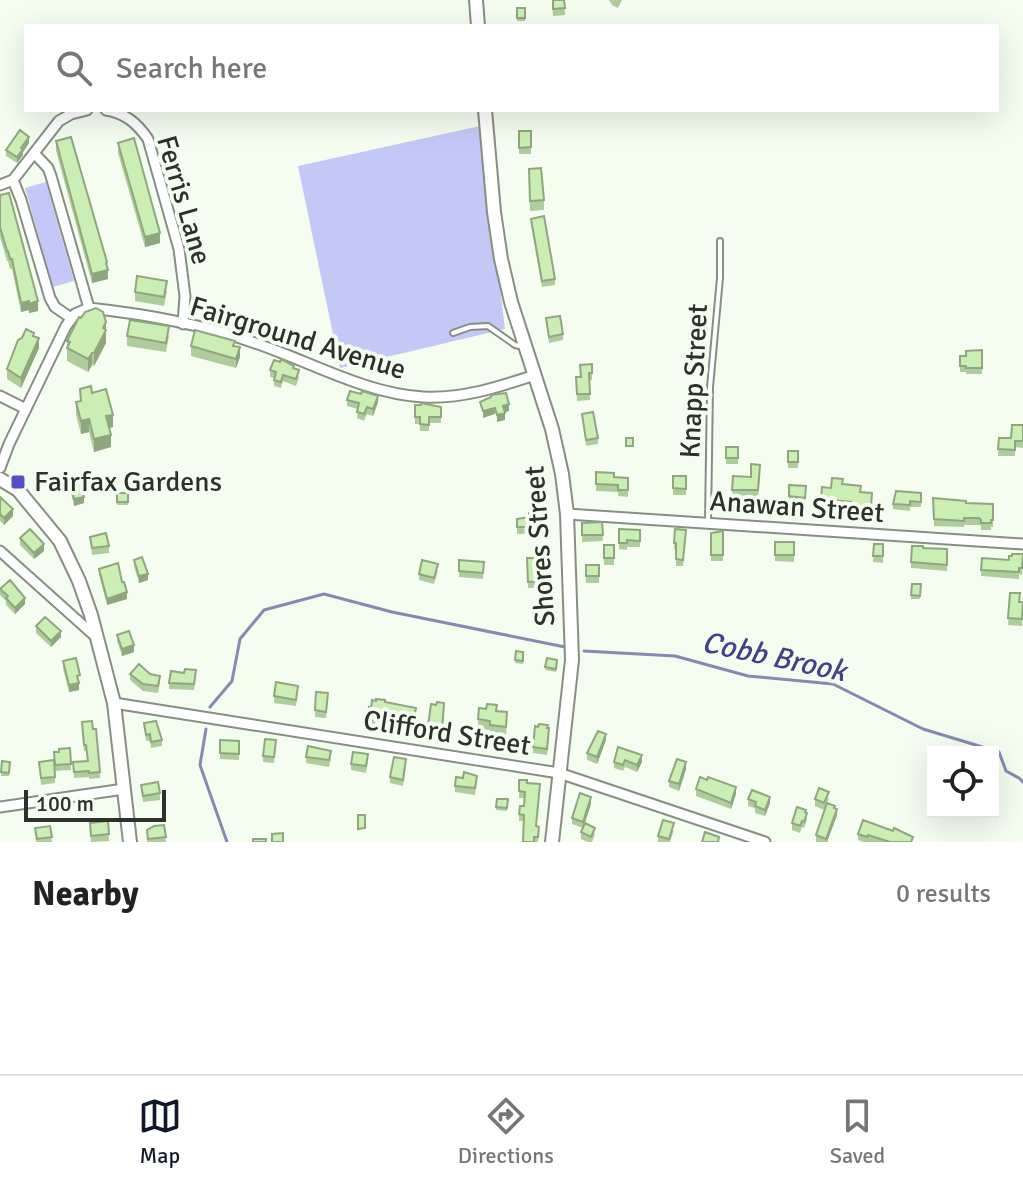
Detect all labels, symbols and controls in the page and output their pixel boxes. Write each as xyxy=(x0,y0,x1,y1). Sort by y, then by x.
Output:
search box xyxy=(24,24,999,112)
icon: search xyxy=(52,46,96,90)
text: Search here xyxy=(116,50,267,87)
street label: Ferris Lane xyxy=(149,132,219,268)
street label: Fairground Avenue xyxy=(186,289,410,387)
street label: Knapp Street xyxy=(673,303,715,459)
place label: Fairfax Gardens xyxy=(34,465,222,499)
street label: Shores Street xyxy=(517,465,563,627)
marker: Fairfax Gardens xyxy=(9,473,27,491)
street label: Anawan Street xyxy=(709,484,886,530)
water label: Cobb Brook xyxy=(699,624,852,691)
street label: Clifford Street xyxy=(361,703,533,763)
map controls xyxy=(927,746,999,818)
button: locate xyxy=(927,746,999,818)
scale bar xyxy=(24,786,166,822)
text: 100 m xyxy=(36,790,94,817)
text: Nearby xyxy=(32,873,139,915)
text: 0 results xyxy=(896,878,991,910)
tab: Map xyxy=(138,1094,182,1169)
tab: Directions xyxy=(458,1094,554,1169)
tab: Saved xyxy=(830,1094,885,1169)

